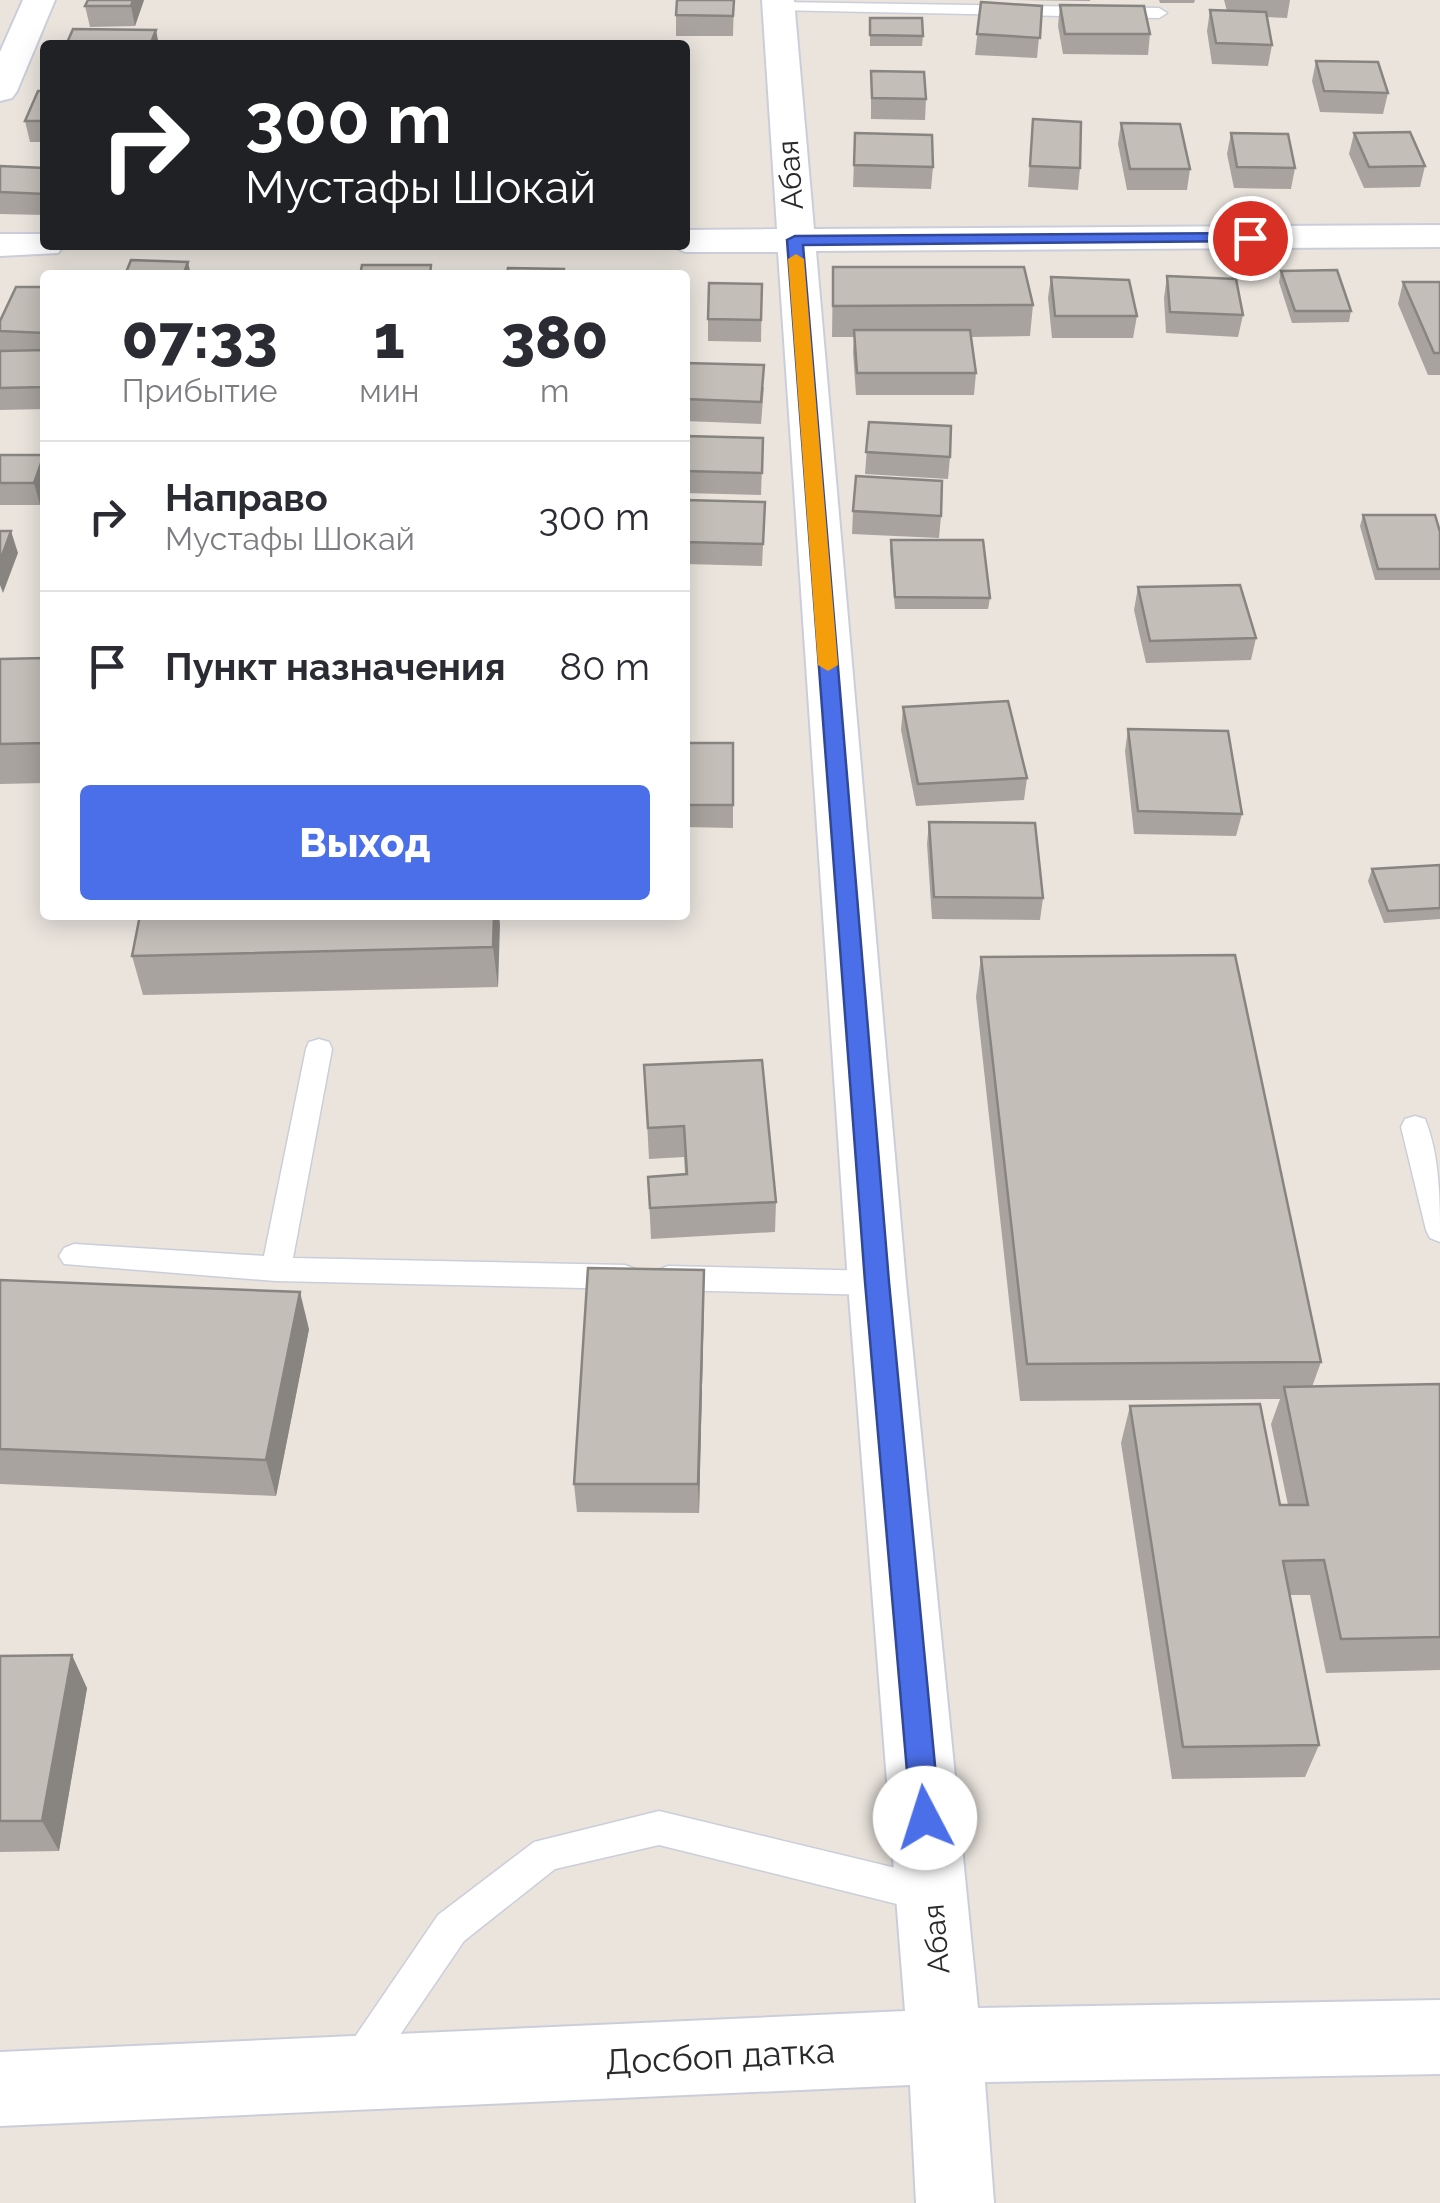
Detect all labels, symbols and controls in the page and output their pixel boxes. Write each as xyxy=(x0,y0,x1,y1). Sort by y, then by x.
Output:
text: 300 m xyxy=(245,77,452,159)
icon: right xyxy=(80,80,210,210)
street label: Абая xyxy=(770,139,810,211)
text: Мустафы Шокай xyxy=(245,161,596,214)
pin xyxy=(1208,196,1293,281)
icon: arrive xyxy=(1223,211,1278,266)
text: 07:33 xyxy=(122,302,278,372)
text: 1 xyxy=(374,302,405,372)
text: 380 xyxy=(501,302,608,372)
text: Прибытие xyxy=(122,372,278,409)
text: мин xyxy=(359,372,419,409)
text: m xyxy=(540,372,569,409)
text: Направо xyxy=(165,475,328,520)
icon: right xyxy=(80,489,135,544)
text: 300 m xyxy=(539,494,650,539)
text: Мустафы Шокай xyxy=(165,520,415,557)
icon: arrive xyxy=(80,639,135,694)
text: Пункт назначения xyxy=(165,644,506,689)
text: 80 m xyxy=(560,644,650,689)
button: Выход xyxy=(80,785,650,900)
position arrow xyxy=(873,1766,977,1870)
street label: Абая xyxy=(916,1903,956,1975)
street label: Досбоп датка xyxy=(604,2030,836,2082)

